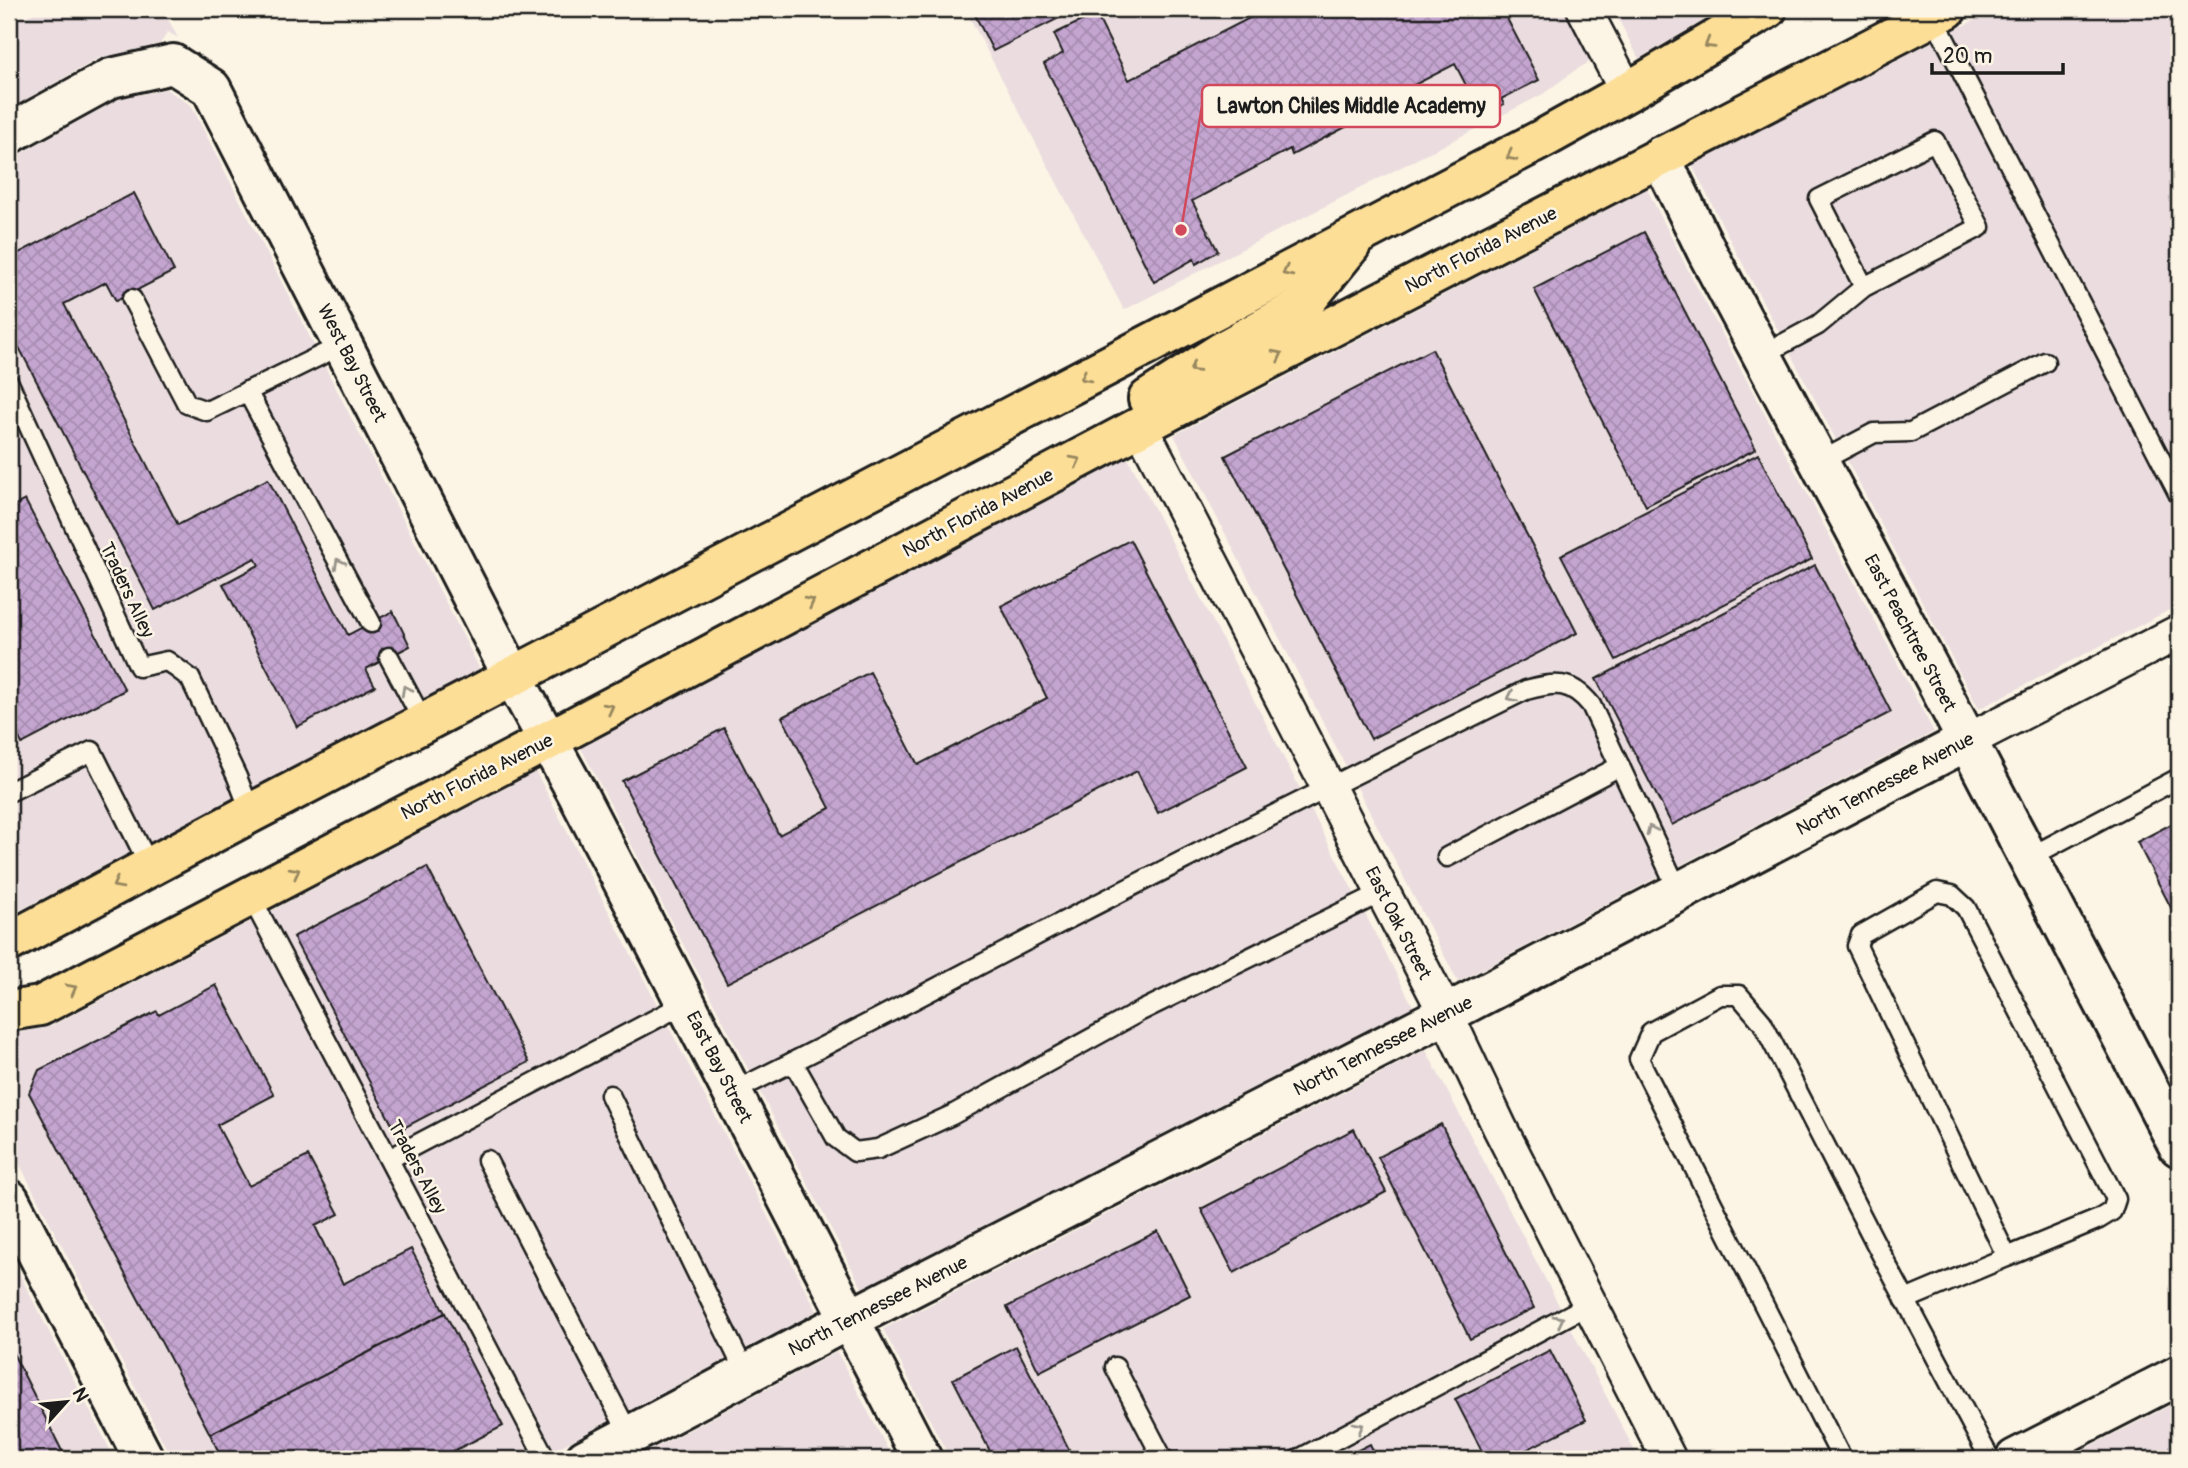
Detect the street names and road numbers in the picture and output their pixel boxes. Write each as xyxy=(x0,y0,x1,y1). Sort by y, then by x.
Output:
street label: North Florida Avenue xyxy=(1401,201,1562,299)
street label: West Bay Street xyxy=(312,300,392,426)
street label: North Florida Avenue xyxy=(898,463,1058,563)
street label: Traders Alley xyxy=(94,538,160,642)
street label: East Peachtree Street xyxy=(1858,550,1962,716)
street label: North Tennessee Avenue xyxy=(1792,727,1979,841)
street label: North Florida Avenue xyxy=(397,728,558,826)
street label: East Oak Street xyxy=(1359,863,1437,984)
street label: North Tennessee Avenue xyxy=(1289,990,1477,1102)
street label: East Bay Street xyxy=(681,1007,758,1127)
street label: Traders Alley xyxy=(382,1116,452,1218)
street label: North Tennessee Avenue xyxy=(784,1250,972,1362)

